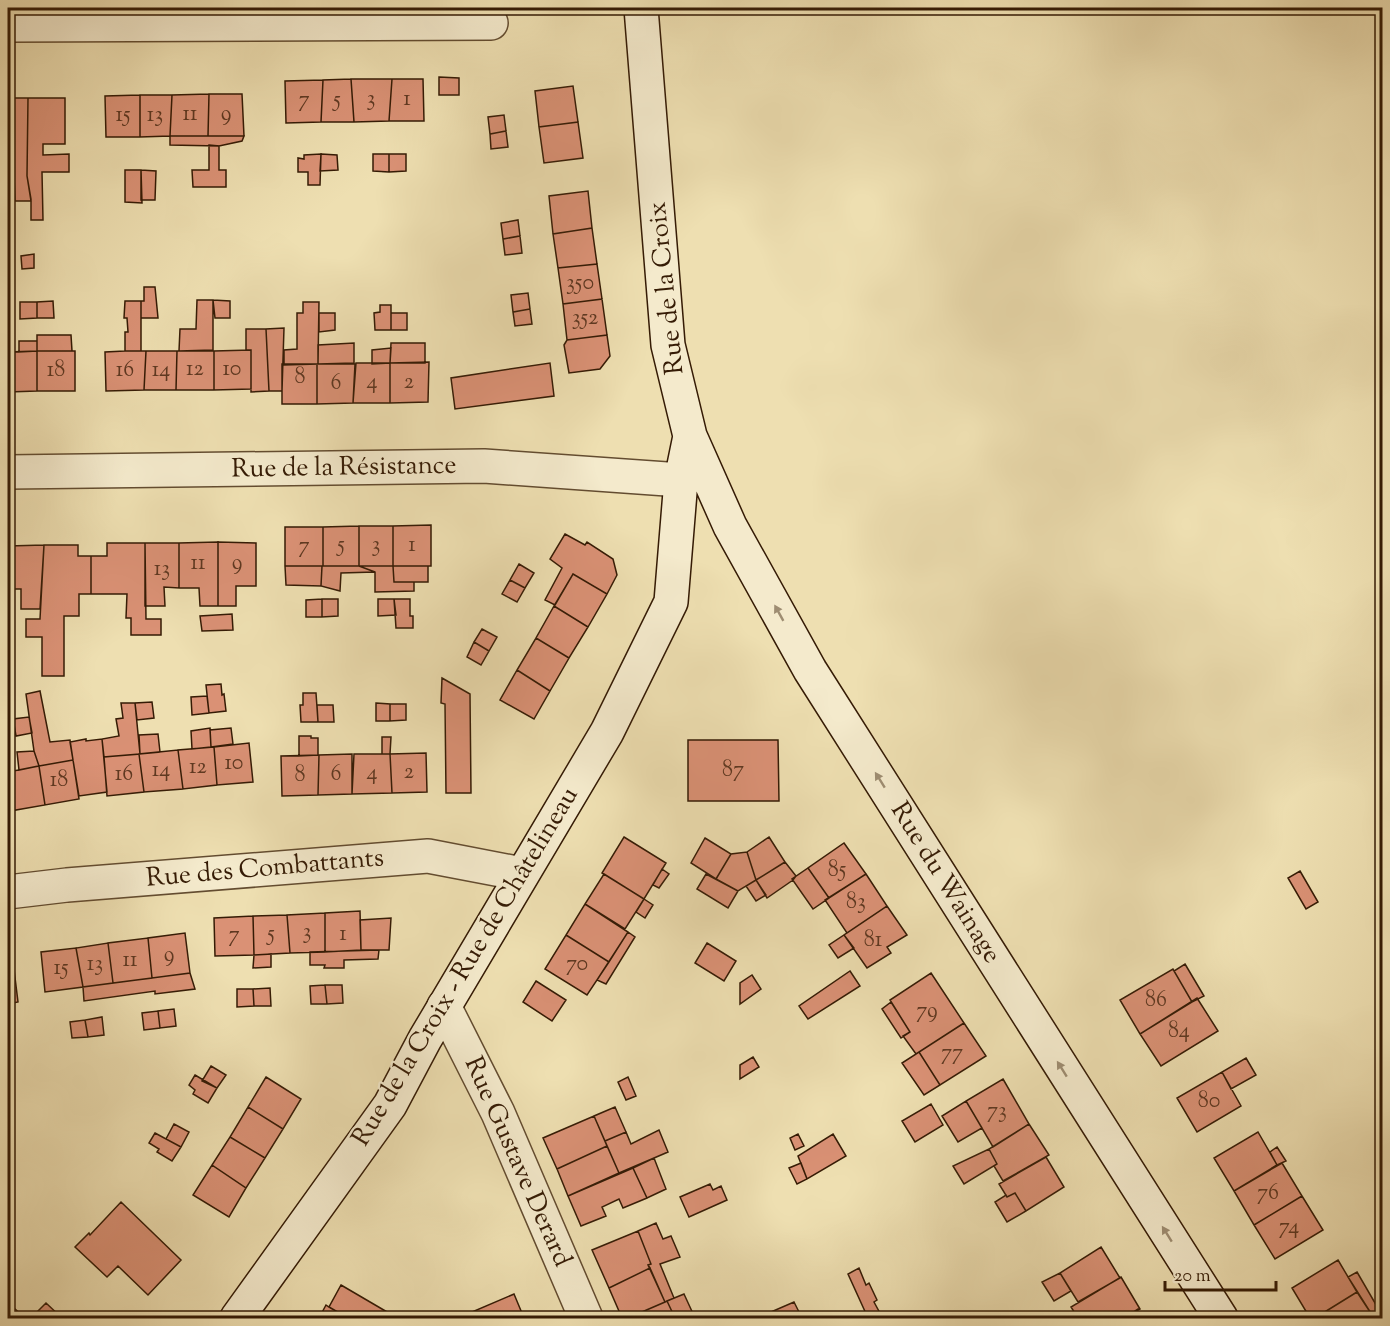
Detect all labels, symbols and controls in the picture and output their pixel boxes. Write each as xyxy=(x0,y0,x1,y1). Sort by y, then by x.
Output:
house number: 3 xyxy=(367,84,375,116)
house number: 1 xyxy=(403,84,411,116)
house number: 7 xyxy=(298,85,310,117)
house number: 5 xyxy=(331,85,341,117)
house number: 11 xyxy=(183,99,198,131)
house number: 9 xyxy=(221,99,231,131)
house number: 15 xyxy=(115,100,131,132)
house number: 13 xyxy=(147,100,163,132)
street label: Rue de la Croix xyxy=(640,200,694,376)
house number: 350 xyxy=(566,268,594,300)
house number: 352 xyxy=(572,303,598,335)
house number: 12 xyxy=(186,354,204,386)
house number: 10 xyxy=(223,354,241,386)
house number: 18 xyxy=(47,355,65,387)
house number: 16 xyxy=(116,355,134,387)
house number: 14 xyxy=(152,355,170,387)
house number: 8 xyxy=(294,362,306,394)
house number: 4 xyxy=(366,367,378,399)
house number: 2 xyxy=(404,367,414,399)
house number: 6 xyxy=(331,368,341,400)
street label: Rue de la Résistance xyxy=(231,448,457,488)
house number: 5 xyxy=(335,530,345,562)
house number: 3 xyxy=(372,530,380,562)
house number: 1 xyxy=(408,530,416,562)
house number: 7 xyxy=(298,531,310,563)
house number: 11 xyxy=(191,548,206,580)
house number: 9 xyxy=(232,548,242,580)
house number: 13 xyxy=(154,554,170,586)
one-way arrow xyxy=(773,605,784,621)
house number: 10 xyxy=(225,748,243,780)
house number: 12 xyxy=(189,752,207,784)
house number: 14 xyxy=(152,755,170,787)
house number: 87 xyxy=(722,755,744,787)
house number: 2 xyxy=(404,757,414,789)
house number: 4 xyxy=(366,758,378,790)
house number: 16 xyxy=(115,759,133,791)
house number: 6 xyxy=(331,759,341,791)
house number: 8 xyxy=(294,760,306,792)
house number: 18 xyxy=(50,765,68,797)
one-way arrow xyxy=(874,772,885,788)
street label: Rue de la Croix - Rue de Châtelineau xyxy=(344,780,588,1154)
street label: Rue du Wainage xyxy=(881,795,1009,971)
street label: Rue des Combattants xyxy=(145,840,385,898)
house number: 85 xyxy=(828,855,847,887)
house number: 83 xyxy=(846,887,866,919)
house number: 3 xyxy=(303,917,311,949)
house number: 5 xyxy=(265,919,275,951)
house number: 1 xyxy=(339,919,347,951)
house number: 7 xyxy=(228,920,240,952)
house number: 81 xyxy=(864,925,883,957)
house number: 9 xyxy=(164,940,174,972)
house number: 11 xyxy=(123,945,138,977)
house number: 13 xyxy=(87,949,103,981)
house number: 70 xyxy=(566,949,588,981)
house number: 15 xyxy=(53,953,69,985)
house number: 86 xyxy=(1145,985,1167,1017)
house number: 79 xyxy=(916,996,938,1028)
house number: 84 xyxy=(1168,1016,1190,1048)
house number: 77 xyxy=(941,1038,963,1070)
street label: Rue Gustave Derard xyxy=(454,1051,580,1273)
one-way arrow xyxy=(1057,1061,1068,1077)
house number: 80 xyxy=(1198,1086,1220,1118)
house number: 73 xyxy=(987,1096,1007,1128)
house number: 76 xyxy=(1257,1178,1279,1210)
house number: 74 xyxy=(1279,1212,1299,1244)
one-way arrow xyxy=(1161,1226,1172,1242)
scale bar xyxy=(1165,1254,1276,1292)
text: 20 m xyxy=(1174,1264,1211,1290)

